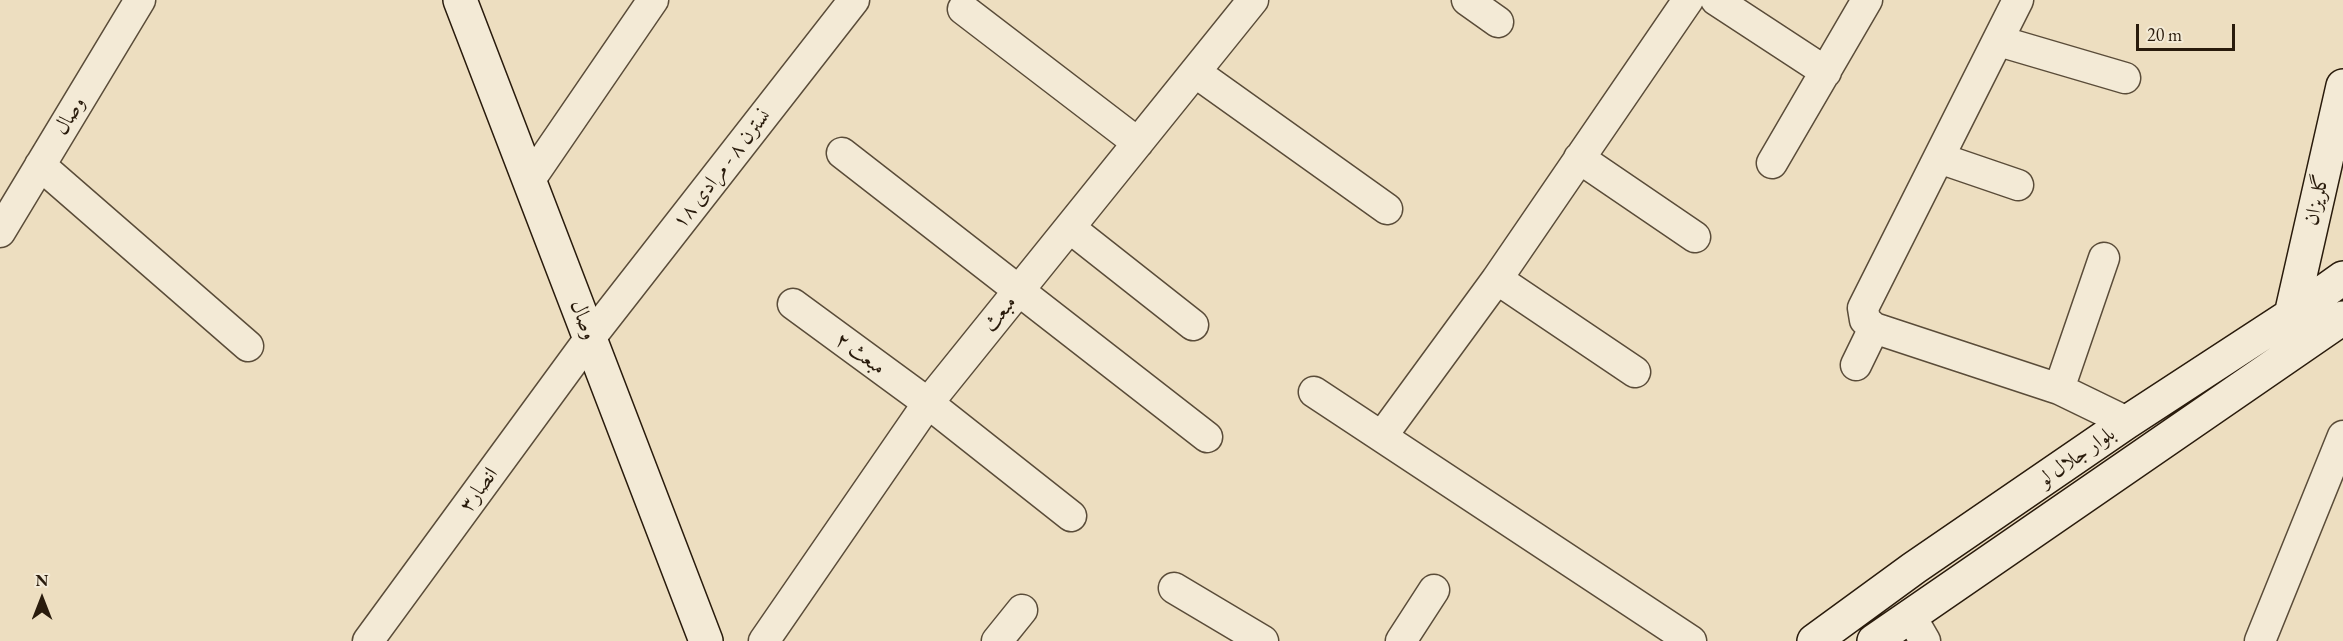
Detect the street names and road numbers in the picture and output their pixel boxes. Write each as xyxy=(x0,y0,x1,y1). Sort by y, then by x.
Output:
street label: وصال xyxy=(49,92,91,140)
street label: نسترن ۸ - مرادی ۱۸ xyxy=(667,104,777,234)
street label: گلریزان xyxy=(2299,172,2335,228)
street label: مبعث xyxy=(978,291,1022,337)
street label: وصال xyxy=(564,297,602,343)
street label: مبعث ۲ xyxy=(830,327,890,381)
street label: بلوار جلال لو xyxy=(2034,421,2120,493)
street label: انصار۳ xyxy=(454,463,504,517)

